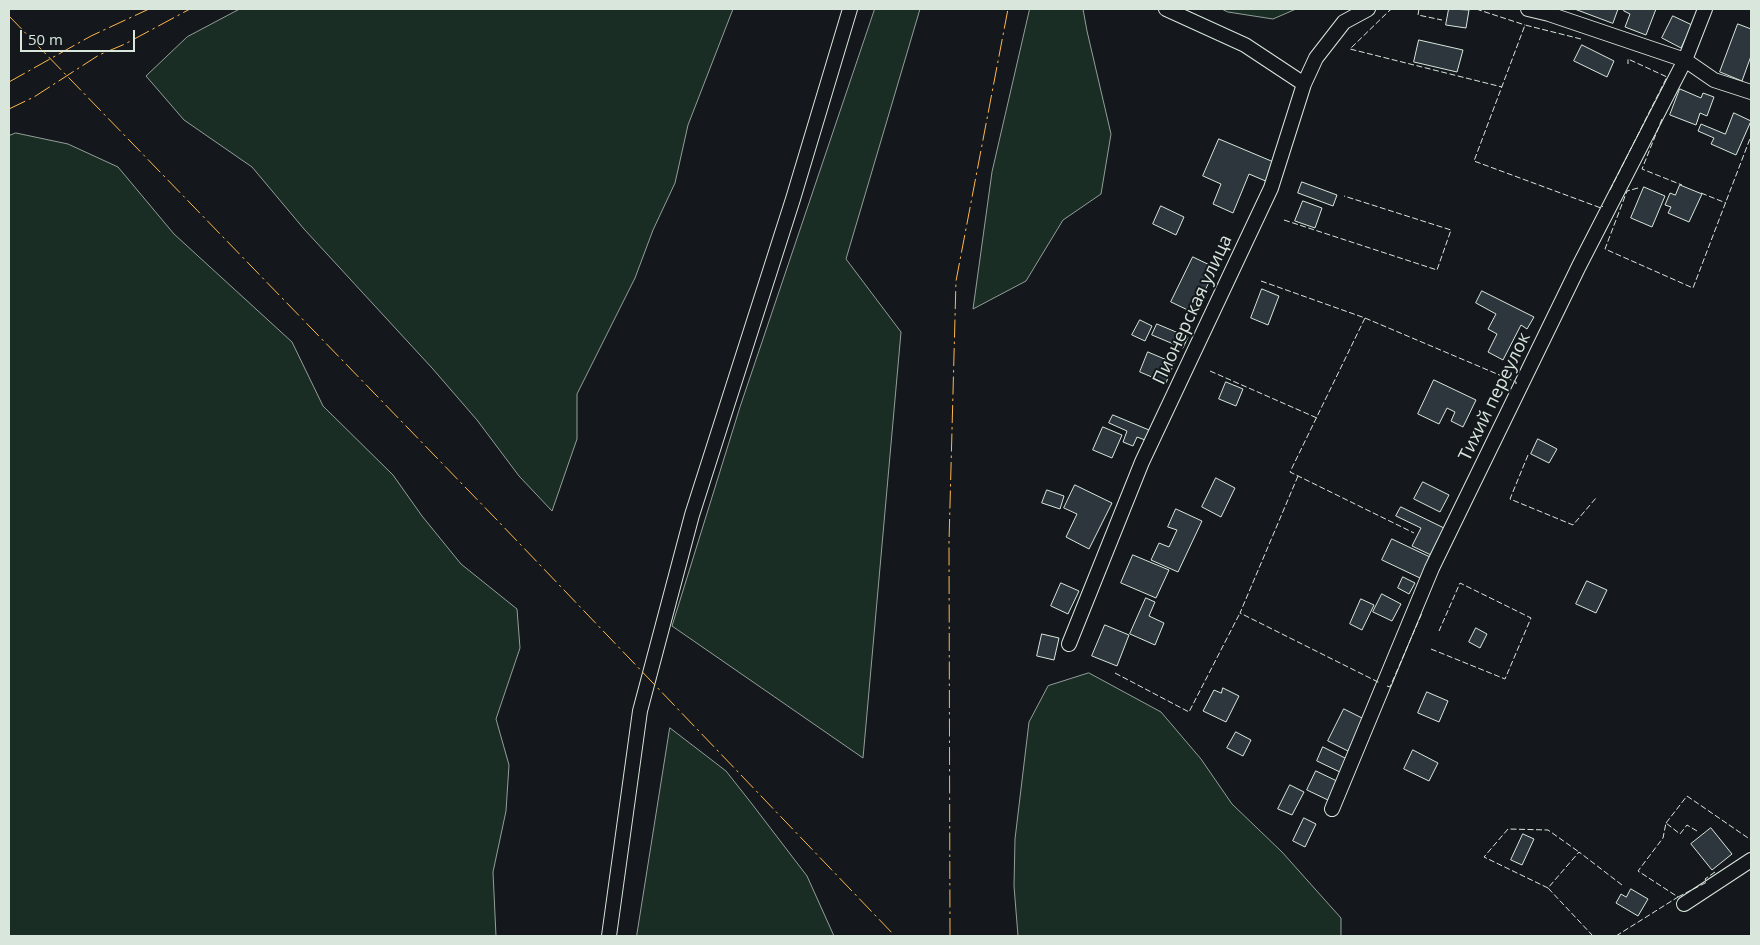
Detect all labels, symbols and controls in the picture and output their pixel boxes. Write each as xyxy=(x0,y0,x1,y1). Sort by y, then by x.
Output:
scale bar xyxy=(22,20,138,52)
text: 50 m xyxy=(28,29,63,49)
street label: Пионерская улица xyxy=(1149,232,1237,388)
street label: Тихий переулок xyxy=(1455,329,1535,465)

